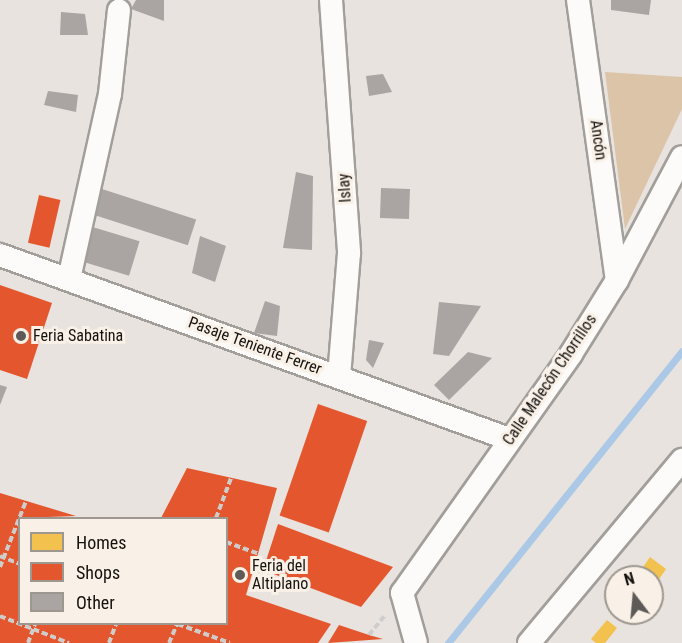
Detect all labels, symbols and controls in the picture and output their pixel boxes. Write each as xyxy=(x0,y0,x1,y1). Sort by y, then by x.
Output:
street label: Ancón xyxy=(586,119,610,161)
street label: Islay xyxy=(334,173,356,203)
street label: Calle Malecón Chorrillos xyxy=(499,311,601,449)
street label: Pasaje Teniente Ferrer xyxy=(186,313,324,379)
place label: Feria Sabatina xyxy=(33,326,123,346)
marker: Feria Sabatina xyxy=(14,329,28,343)
legend xyxy=(18,517,228,625)
text: Homes xyxy=(76,532,126,553)
place label: Feria del Altiplano xyxy=(252,556,308,594)
text: Shops xyxy=(76,562,120,583)
north arrow xyxy=(604,565,664,625)
marker: Feria del Altiplano xyxy=(233,568,247,582)
text: N xyxy=(622,569,637,590)
text: Other xyxy=(76,592,115,613)

